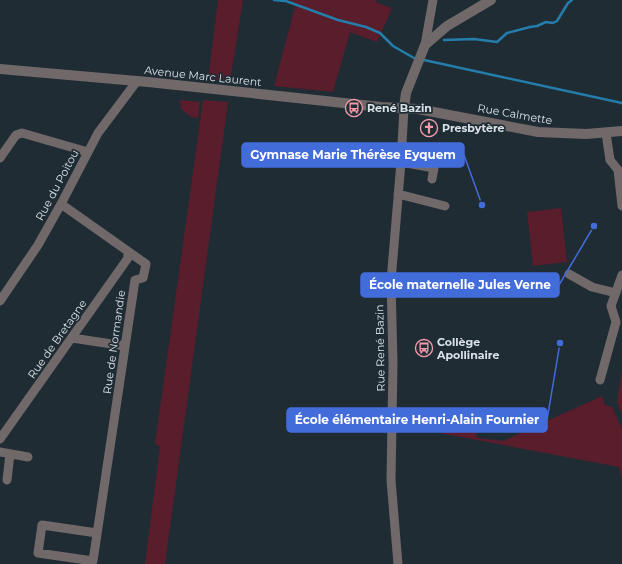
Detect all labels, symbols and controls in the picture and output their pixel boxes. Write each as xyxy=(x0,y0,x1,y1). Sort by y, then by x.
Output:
street label: Avenue Marc Laurent xyxy=(144,63,263,89)
bus stop icon: René Bazin xyxy=(344,98,364,118)
place label: René Bazin xyxy=(367,101,432,115)
street label: Rue Calmette xyxy=(477,101,554,128)
church icon: Presbytère xyxy=(419,118,439,138)
place label: Presbytère xyxy=(442,121,505,135)
callout: Gymnase Marie Thérèse Eyquem xyxy=(242,143,464,167)
street label: Rue du Poitou xyxy=(32,147,82,223)
text: Gymnase Marie Thérèse Eyquem xyxy=(250,147,456,162)
callout: École maternelle Jules Verne xyxy=(361,273,559,297)
text: École maternelle Jules Verne xyxy=(369,277,551,292)
street label: Rue de Normandie xyxy=(100,289,128,395)
street label: Rue de Bretagne xyxy=(24,296,90,381)
street label: Rue René Bazin xyxy=(372,304,388,392)
place label: Collège Apollinaire xyxy=(436,335,499,362)
bus stop icon: Collège Apollinaire xyxy=(414,338,434,358)
callout: École élémentaire Henri-Alain Fournier xyxy=(287,408,547,432)
text: École élémentaire Henri-Alain Fournier xyxy=(295,412,539,427)

